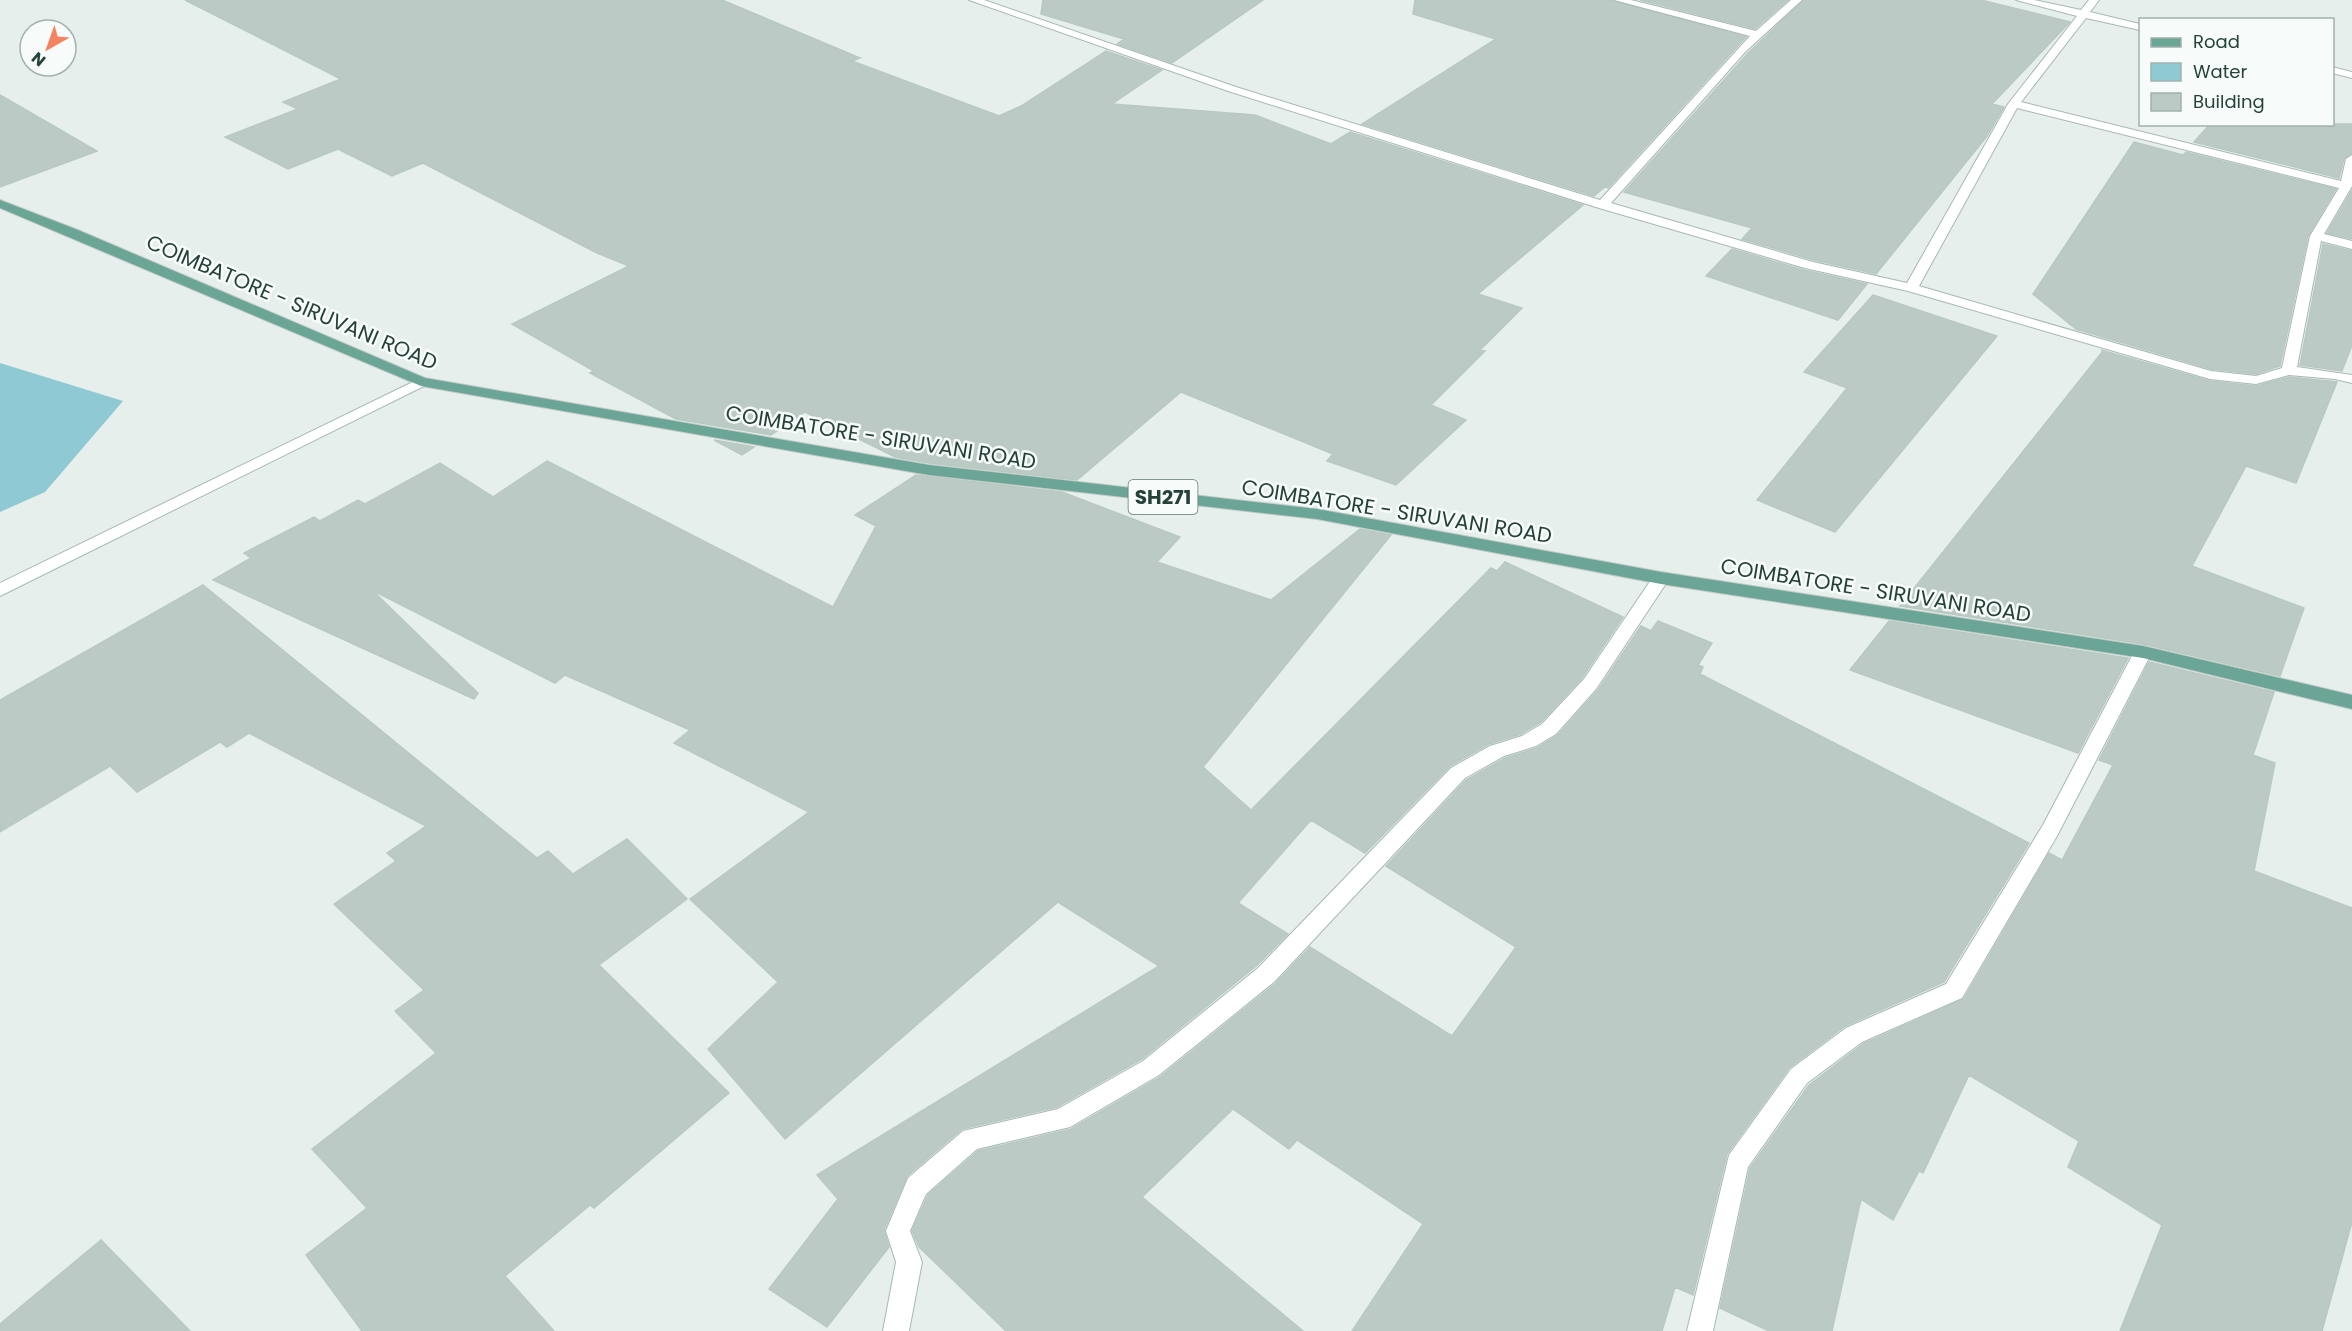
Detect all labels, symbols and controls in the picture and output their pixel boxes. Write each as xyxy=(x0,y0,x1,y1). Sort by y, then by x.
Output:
north arrow xyxy=(18,18,78,78)
legend xyxy=(2139,18,2334,126)
text: Road xyxy=(2193,29,2240,54)
text: N xyxy=(27,46,51,72)
text: Water xyxy=(2193,59,2247,84)
text: Building xyxy=(2193,89,2265,114)
street label: COIMBATORE - SIRUVANI ROAD xyxy=(142,227,442,377)
street label: COIMBATORE - SIRUVANI ROAD xyxy=(724,398,1038,476)
street label: COIMBATORE - SIRUVANI ROAD xyxy=(1240,472,1554,550)
road number: SH271 xyxy=(1128,480,1198,514)
street label: COIMBATORE - SIRUVANI ROAD xyxy=(1719,551,2033,629)

